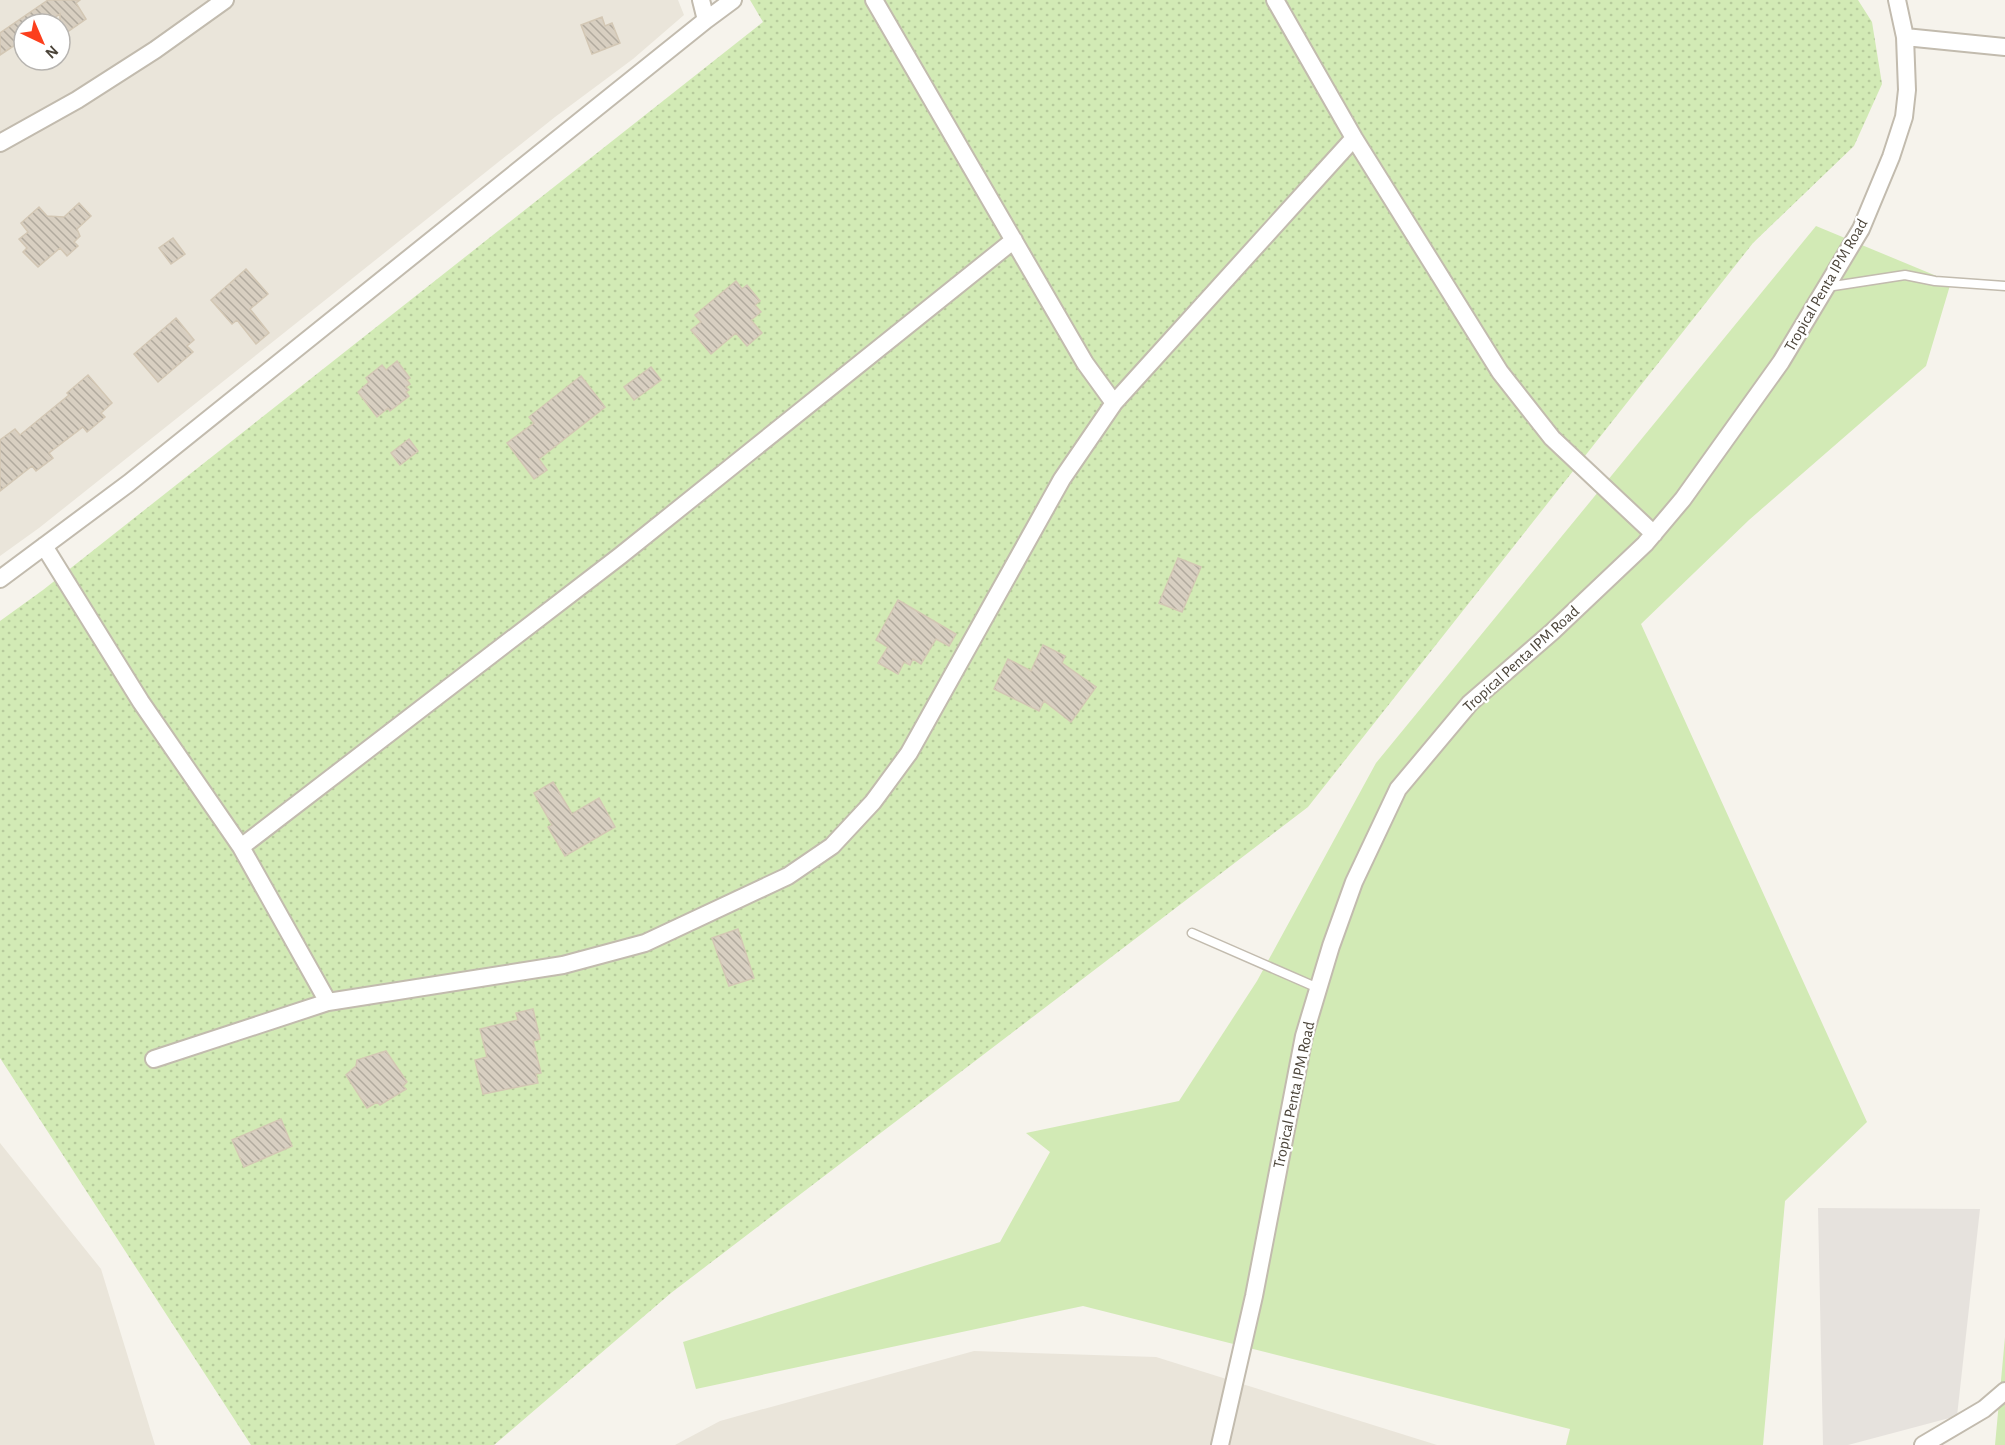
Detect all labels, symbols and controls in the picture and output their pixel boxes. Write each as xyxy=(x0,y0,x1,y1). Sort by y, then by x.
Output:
north arrow xyxy=(12,12,72,72)
text: N xyxy=(42,42,61,62)
street label: Tropical Penta IPM Road xyxy=(1782,216,1870,354)
street label: Tropical Penta IPM Road xyxy=(1460,603,1582,715)
street label: Tropical Penta IPM Road xyxy=(1271,1020,1317,1170)

